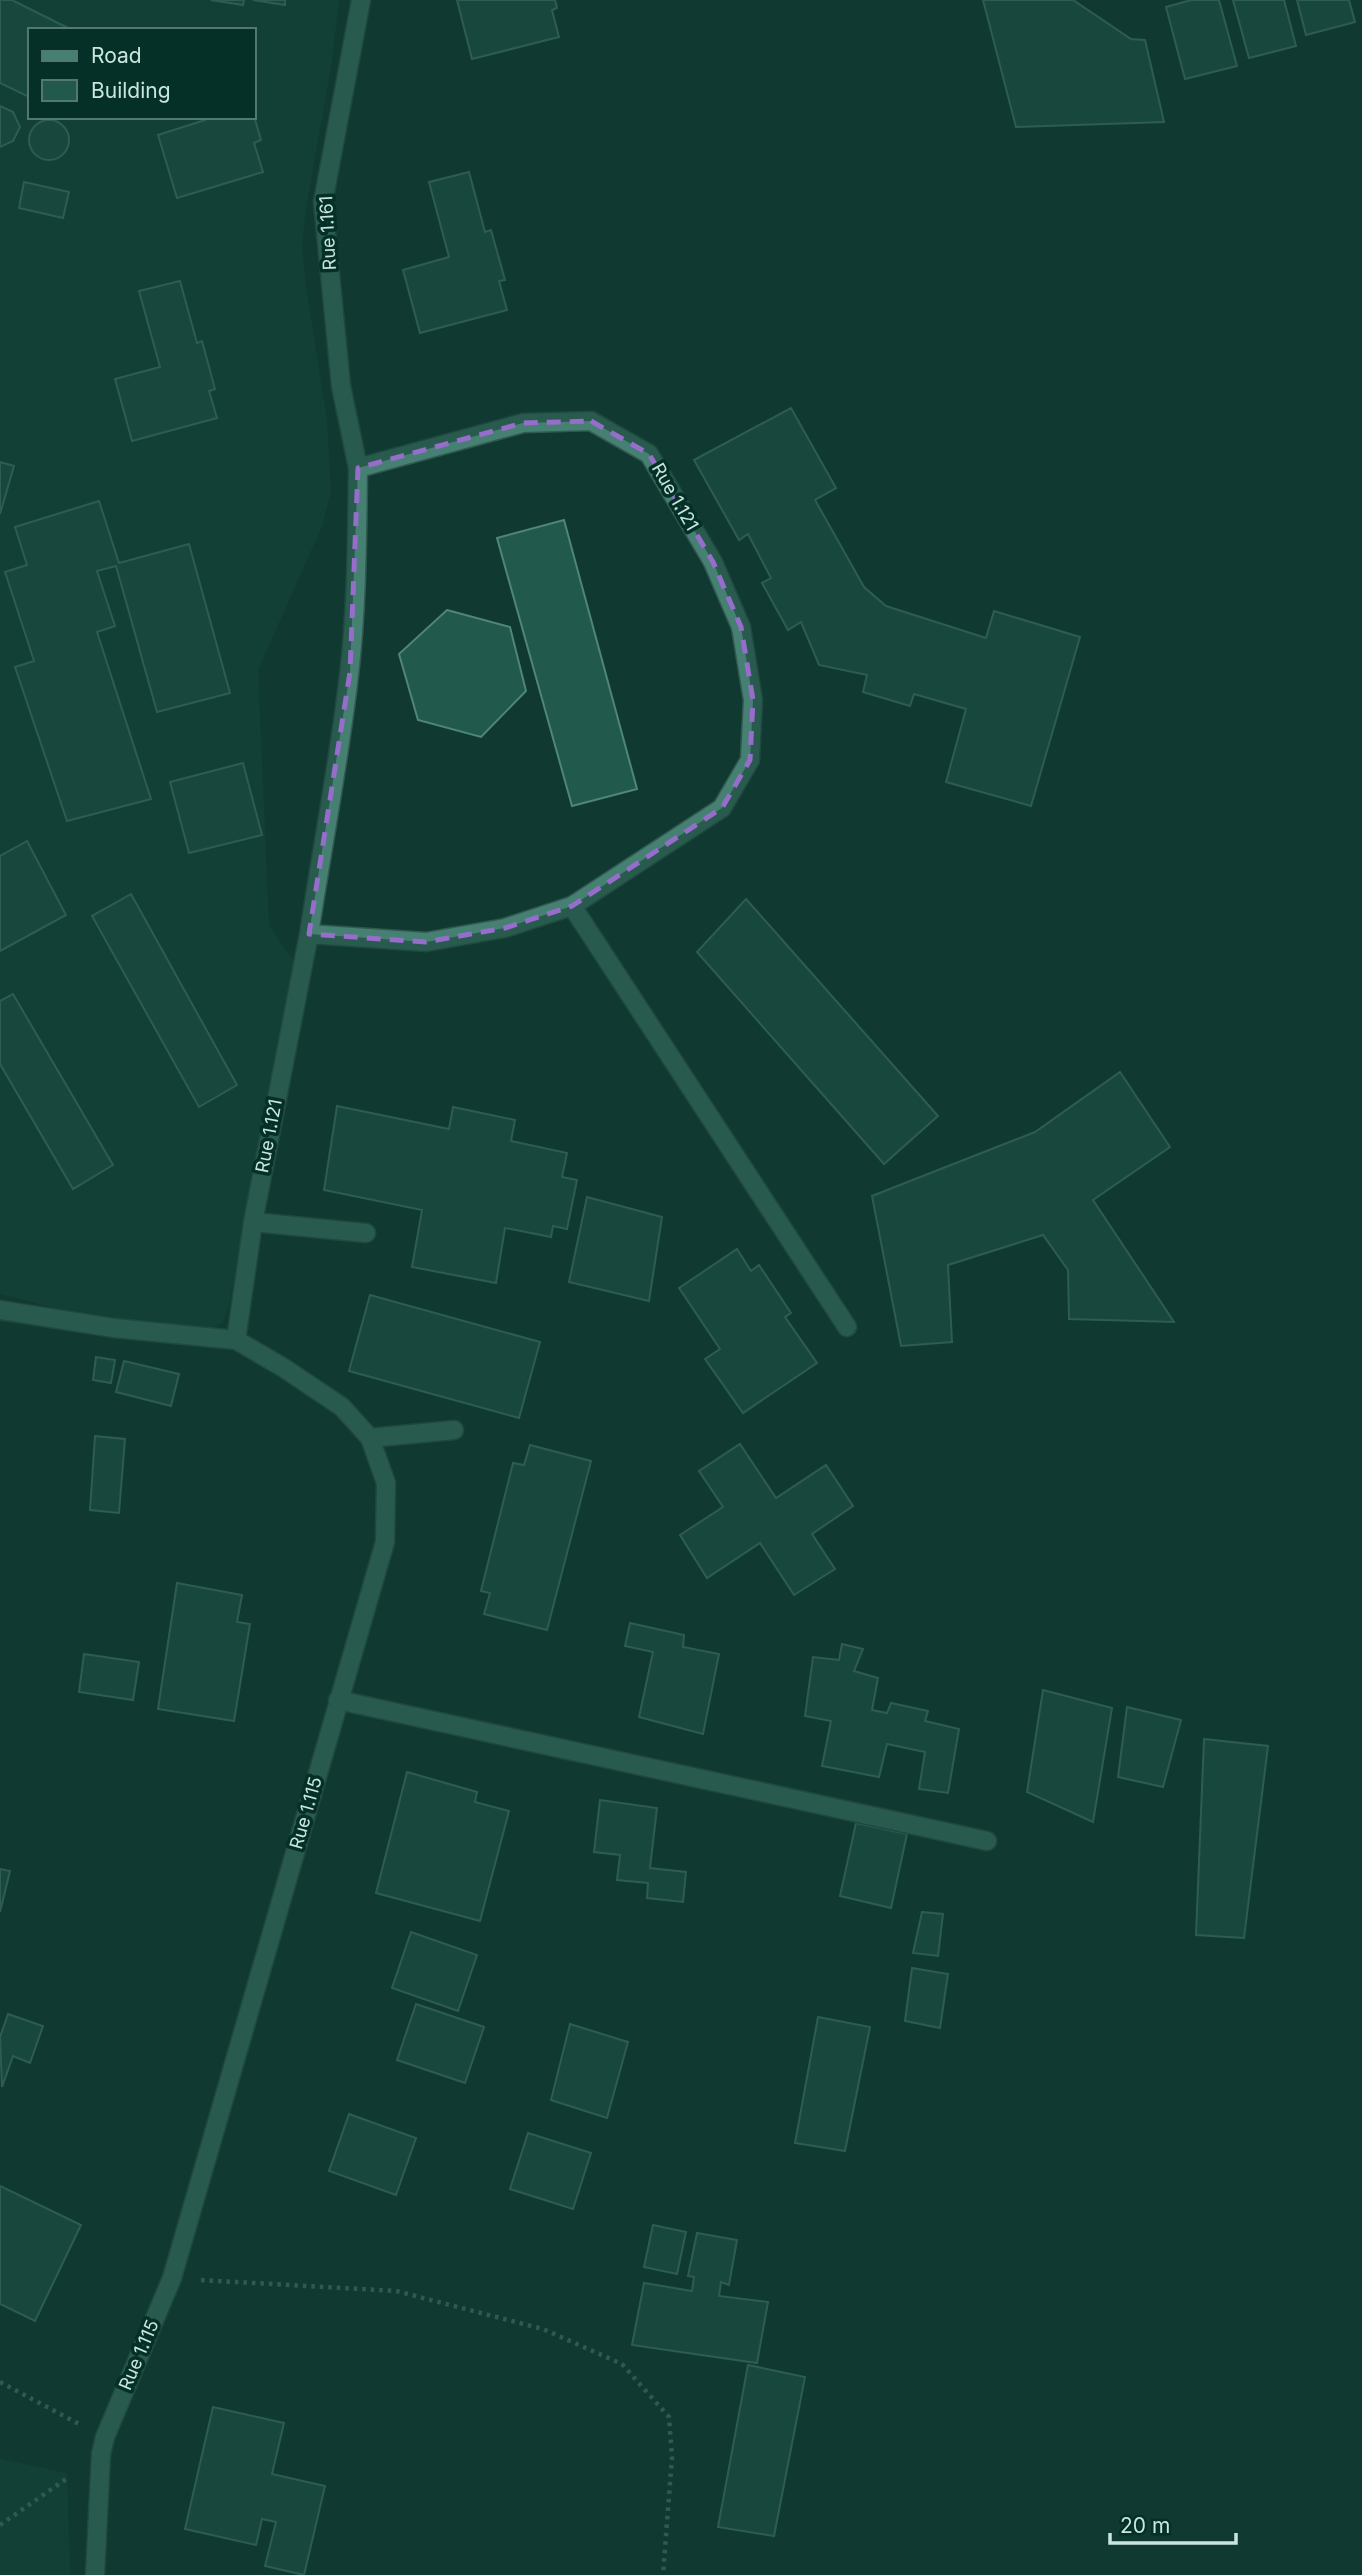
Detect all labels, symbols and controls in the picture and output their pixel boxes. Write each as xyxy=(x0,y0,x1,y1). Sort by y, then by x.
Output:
legend xyxy=(28,28,256,119)
text: Road xyxy=(91,43,142,68)
text: Building xyxy=(91,78,171,103)
street label: Rue 1.161 xyxy=(315,195,340,271)
street label: Rue 1.121 xyxy=(648,459,703,534)
street label: Rue 1.121 xyxy=(251,1097,286,1174)
street label: Rue 1.115 xyxy=(285,1774,326,1851)
street label: Rue 1.115 xyxy=(114,2316,163,2393)
scale bar xyxy=(1110,2502,1236,2546)
text: 20 m xyxy=(1120,2513,1170,2538)

